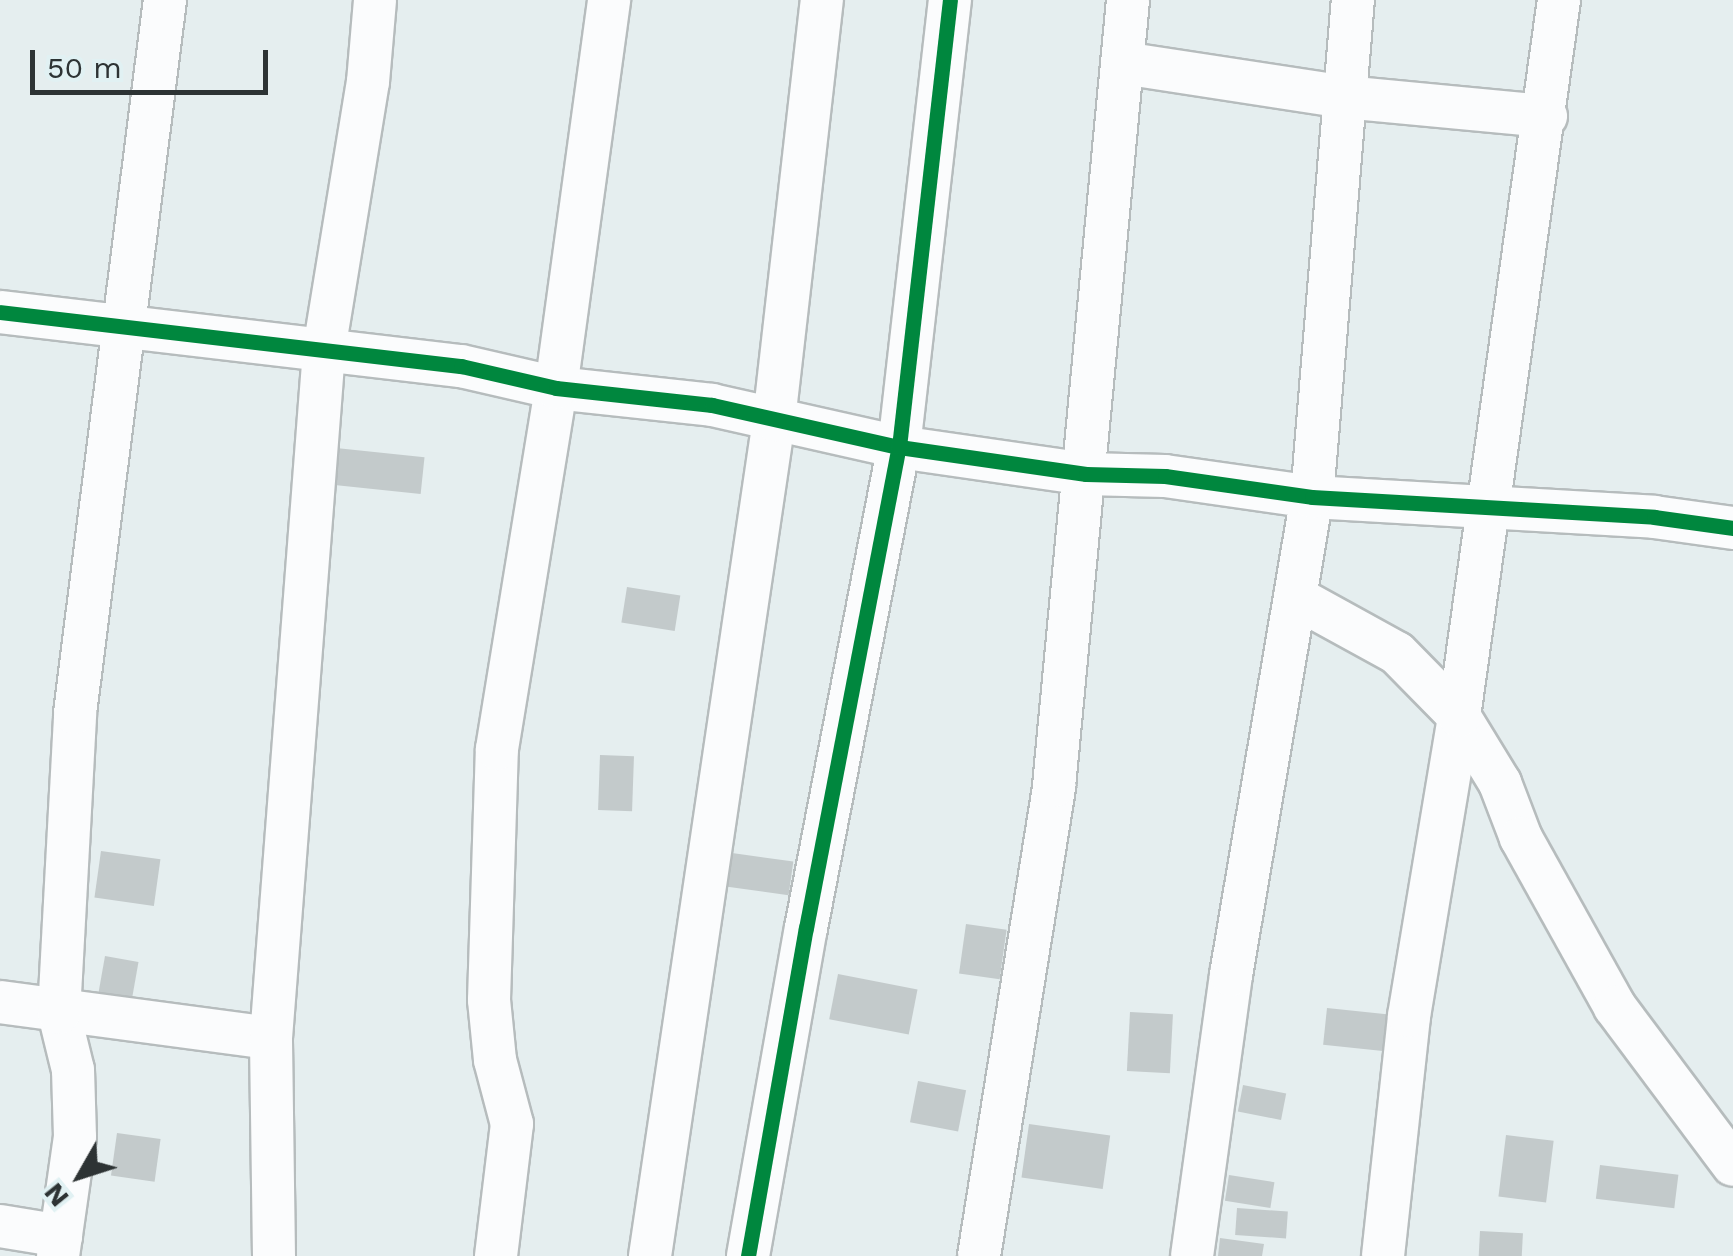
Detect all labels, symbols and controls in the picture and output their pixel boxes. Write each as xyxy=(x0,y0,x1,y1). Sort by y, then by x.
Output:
scale bar xyxy=(35,30,272,92)
text: 50 m xyxy=(47,50,122,85)
north arrow xyxy=(30,1126,130,1226)
text: N xyxy=(37,1177,76,1214)

